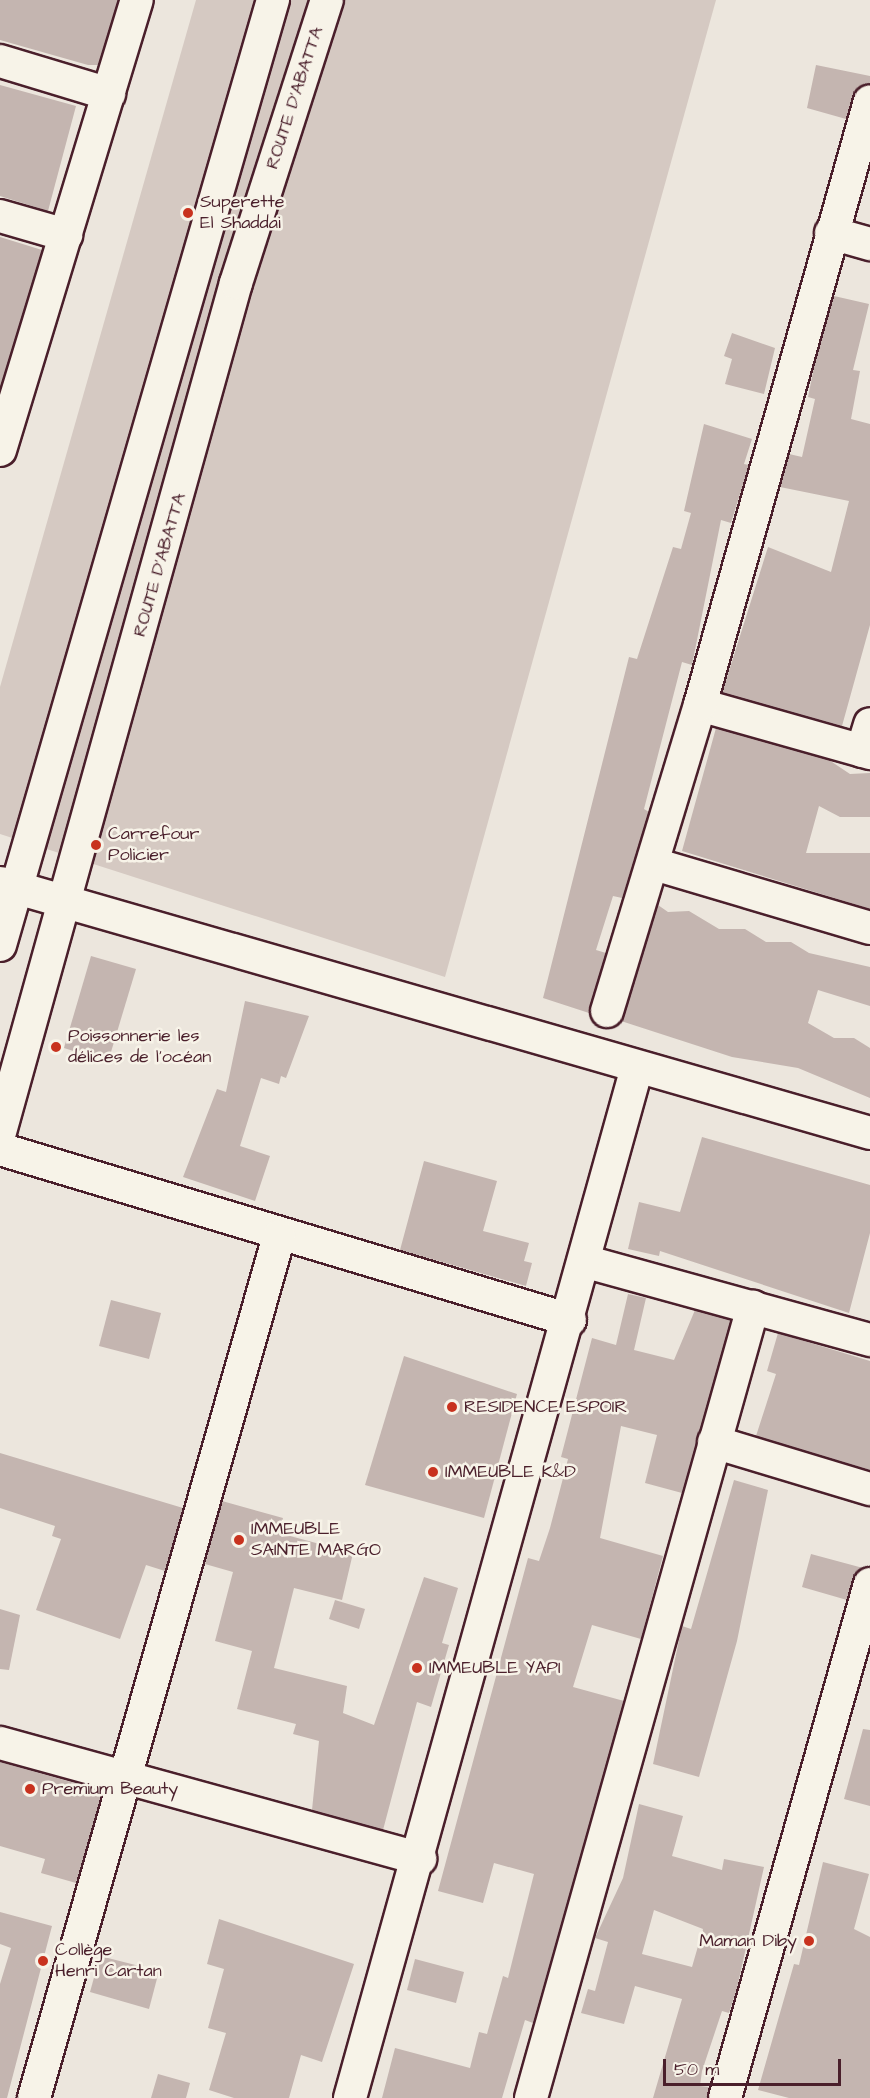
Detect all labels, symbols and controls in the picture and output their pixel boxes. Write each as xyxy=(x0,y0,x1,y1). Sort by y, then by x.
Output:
street label: ROUTE D'ABATTA xyxy=(262,24,328,172)
place label: Superette El Shaddai xyxy=(200,192,284,234)
marker: Superette El Shaddai xyxy=(181,206,195,220)
street label: ROUTE D'ABATTA xyxy=(129,491,191,639)
place label: Carrefour Policier xyxy=(108,824,199,866)
marker: Carrefour Policier xyxy=(89,838,103,852)
place label: Poissonnerie les délices de l'océan xyxy=(68,1026,211,1068)
marker: Poissonnerie les délices de l'océan xyxy=(49,1040,63,1054)
place label: RESIDENCE ESPOIR xyxy=(464,1396,627,1418)
marker: RESIDENCE ESPOIR xyxy=(445,1400,459,1414)
place label: IMMEUBLE K&D xyxy=(445,1461,576,1483)
marker: IMMEUBLE K&D xyxy=(426,1465,440,1479)
place label: IMMEUBLE SAINTE MARGO xyxy=(251,1519,381,1562)
marker: IMMEUBLE SAINTE MARGO xyxy=(232,1533,246,1547)
place label: IMMEUBLE YAPI xyxy=(429,1657,561,1679)
marker: IMMEUBLE YAPI xyxy=(410,1661,424,1675)
place label: Premium Beauty xyxy=(42,1778,178,1800)
marker: Premium Beauty xyxy=(23,1782,37,1796)
place label: Maman Diby xyxy=(699,1930,797,1952)
marker: Maman Diby xyxy=(802,1934,816,1948)
place label: Collège Henri Cartan xyxy=(55,1940,162,1982)
marker: Collège Henri Cartan xyxy=(36,1954,50,1968)
scale bar xyxy=(666,2047,844,2085)
text: 50 m xyxy=(674,2057,719,2082)

